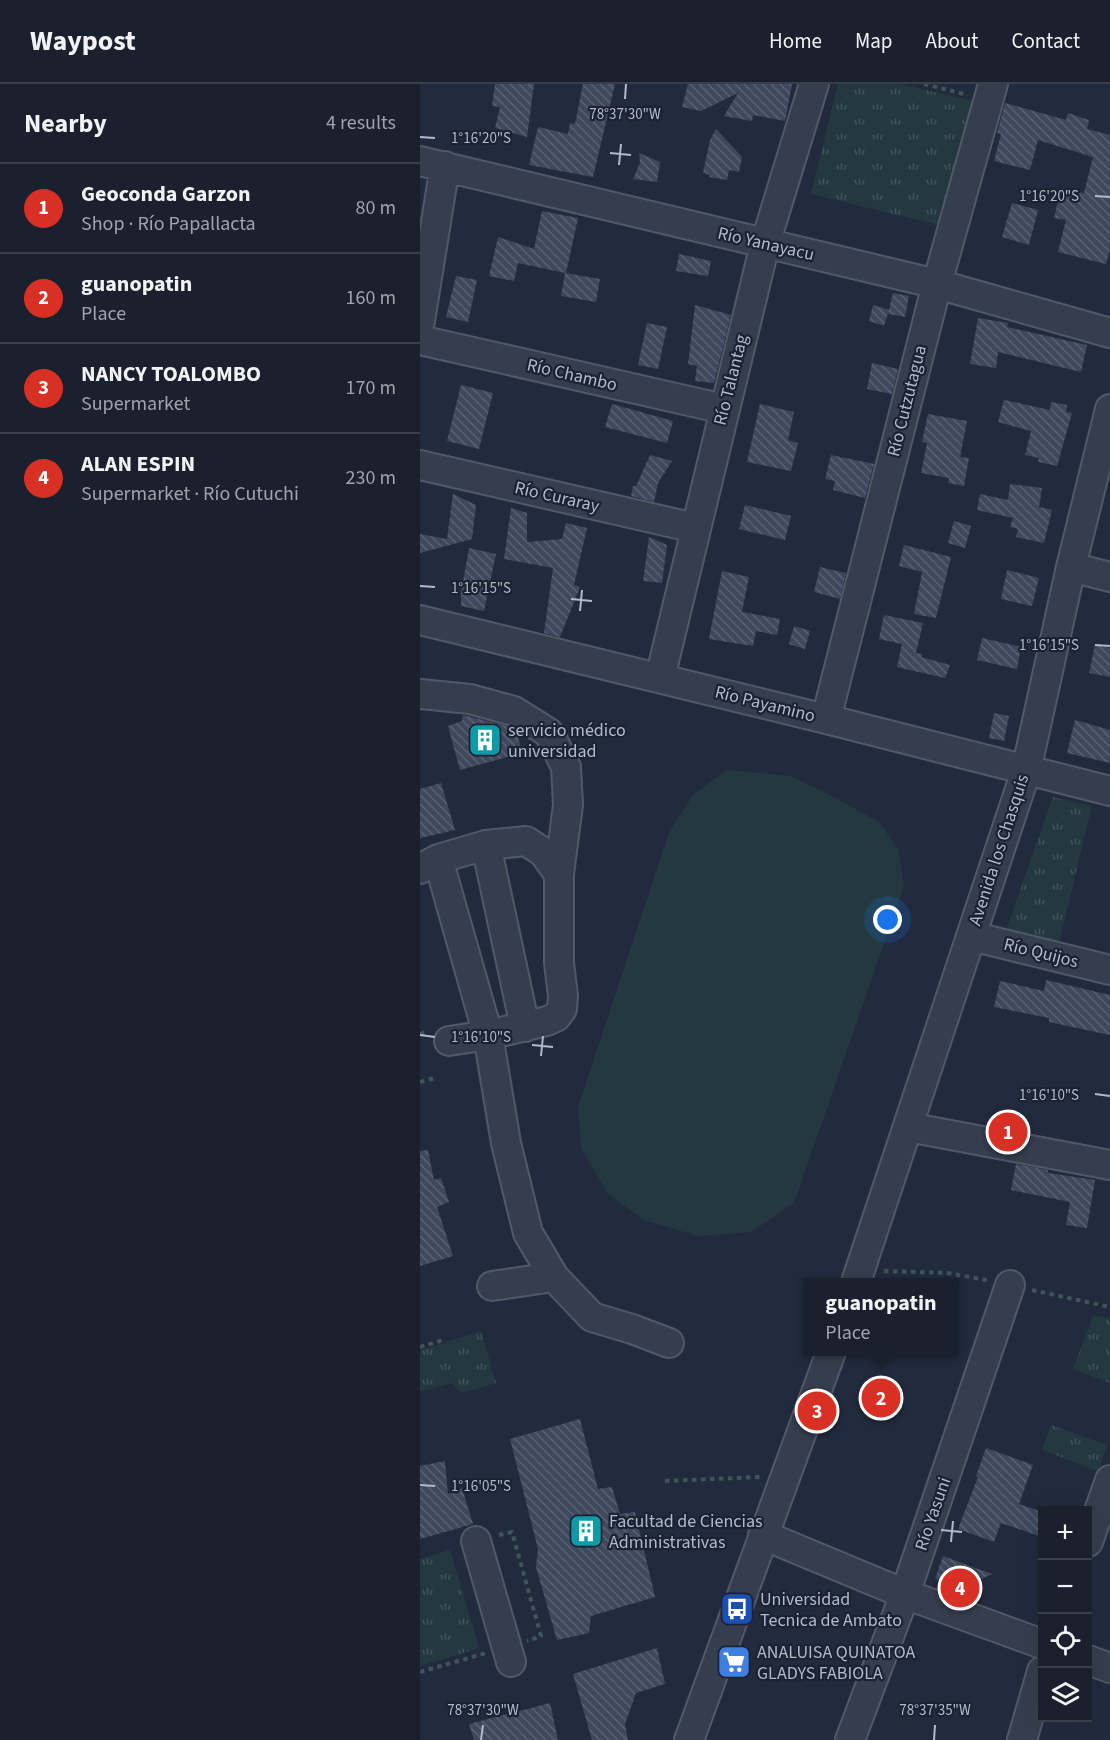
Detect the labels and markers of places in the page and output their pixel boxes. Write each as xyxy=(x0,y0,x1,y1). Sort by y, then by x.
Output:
place label: servicio médico universidad xyxy=(508,718,626,764)
building icon: servicio médico universidad xyxy=(467,722,503,758)
pin: 1 xyxy=(988,1110,1028,1154)
pin: 2 xyxy=(862,1376,900,1420)
pin: 3 xyxy=(798,1388,836,1434)
place label: Facultad de Ciencias Administrativas xyxy=(609,1509,763,1555)
building icon: Facultad de Ciencias Administrativas xyxy=(568,1513,604,1549)
pin: 4 xyxy=(940,1566,980,1610)
place label: Universidad Tecnica de Ambato xyxy=(760,1587,902,1633)
bus stop icon: Universidad Tecnica de Ambato xyxy=(719,1591,755,1627)
place label: ANALUISA QUINATOA GLADYS FABIOLA xyxy=(757,1640,915,1686)
supermarket icon: ANALUISA QUINATOA GLADYS FABIOLA xyxy=(716,1644,752,1680)

